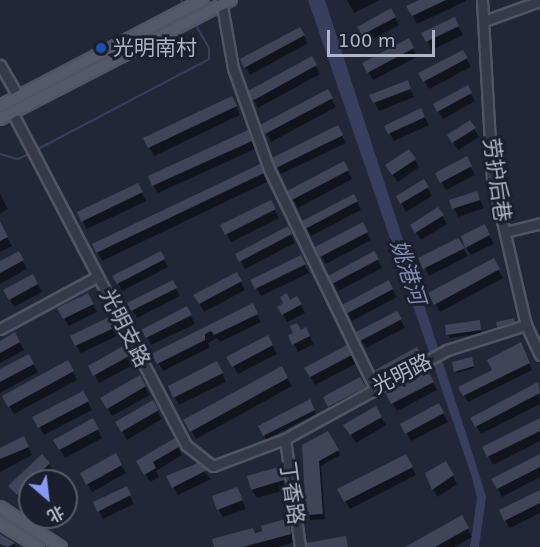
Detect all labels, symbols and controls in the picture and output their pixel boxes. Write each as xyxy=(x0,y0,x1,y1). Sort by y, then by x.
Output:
scale bar xyxy=(330,18,438,56)
text: 100 m xyxy=(338,30,396,51)
place label: 光明南村 xyxy=(113,35,197,61)
marker: 光明南村 xyxy=(94,41,108,55)
street label: 劳护后巷 xyxy=(479,137,515,223)
water label: 姚港河 xyxy=(385,237,431,307)
street label: 光明支路 xyxy=(95,285,155,371)
street label: 光明路 xyxy=(368,348,436,400)
street label: 丁香路 xyxy=(275,460,309,526)
north arrow xyxy=(18,469,78,529)
text: 北 xyxy=(44,501,67,526)

